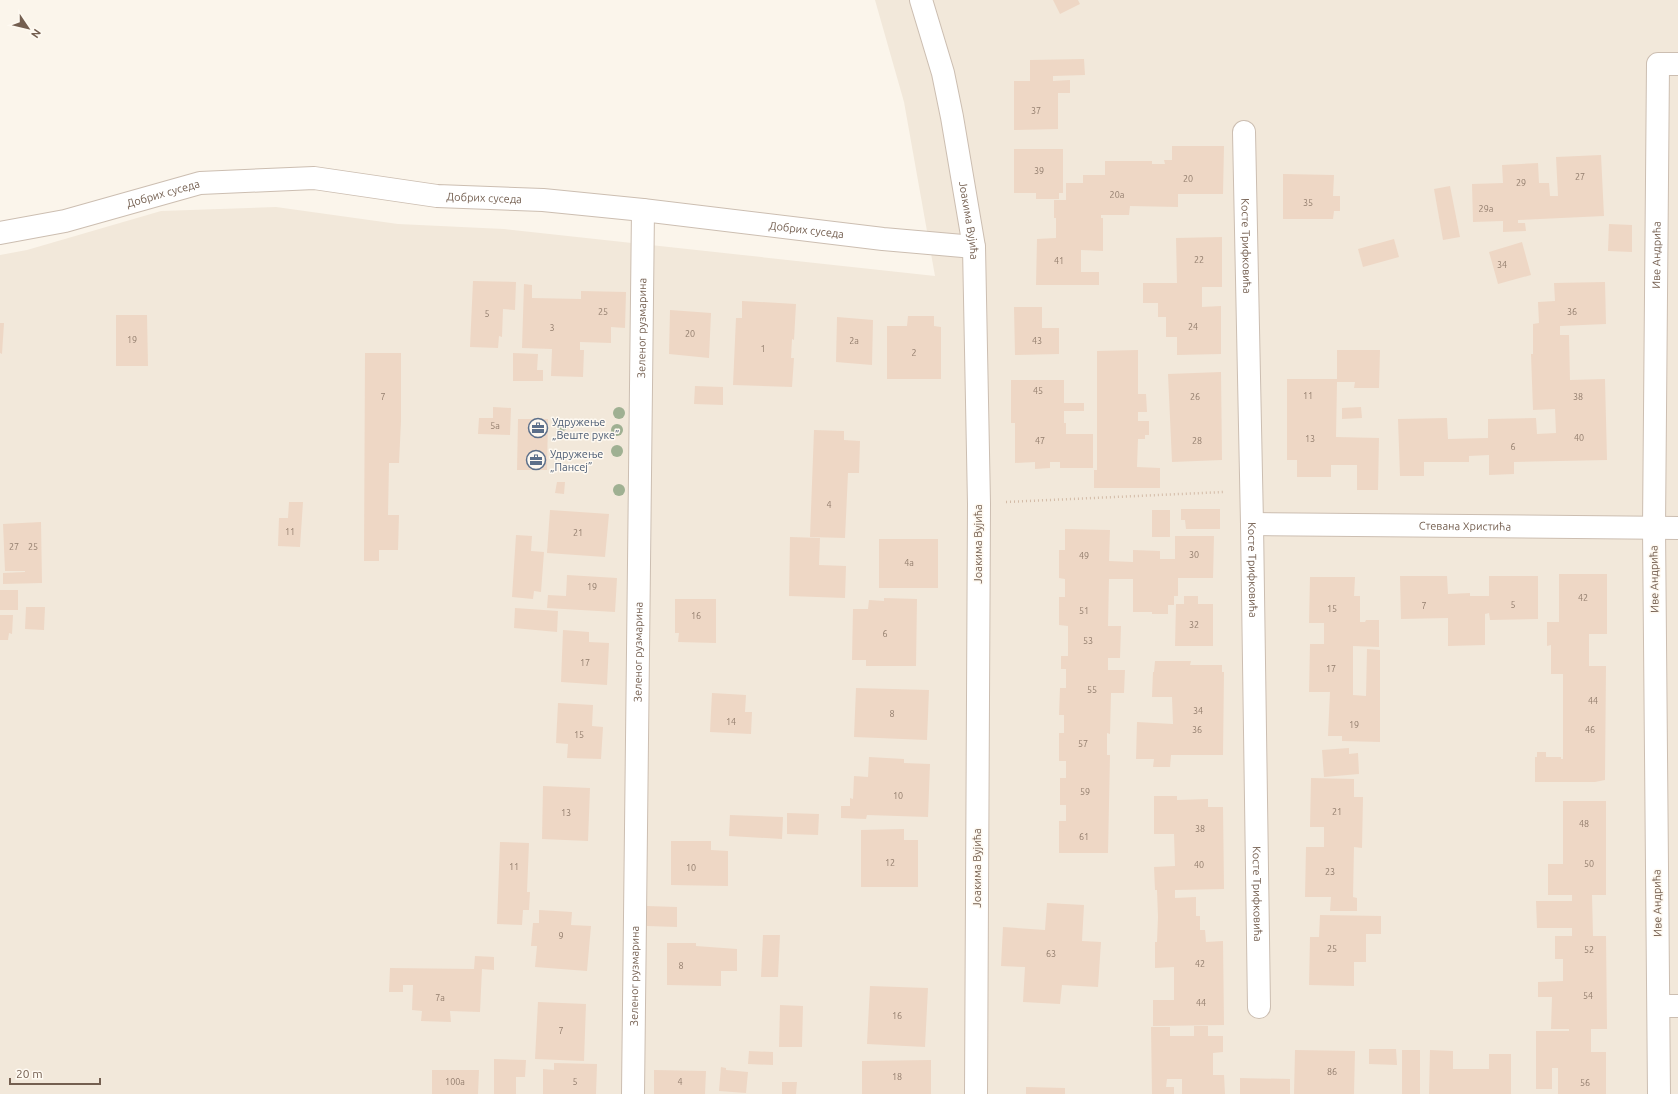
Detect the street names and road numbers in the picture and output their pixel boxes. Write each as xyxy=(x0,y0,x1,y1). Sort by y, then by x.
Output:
street label: Добрих суседа xyxy=(125,177,201,209)
street label: Јоакима Вујића xyxy=(957,180,980,260)
street label: Добрих суседа xyxy=(446,190,522,205)
street label: Косте Трифковића xyxy=(1239,198,1253,294)
street label: Добрих суседа xyxy=(768,219,845,240)
street label: Иве Андрића xyxy=(1650,221,1663,289)
street label: Зеленог рузмарина xyxy=(635,278,648,378)
street label: Јоакима Вујића xyxy=(972,504,984,584)
street label: Стевана Христића xyxy=(1419,520,1511,532)
street label: Косте Трифковића xyxy=(1246,522,1259,618)
street label: Иве Андрића xyxy=(1647,545,1661,613)
street label: Зеленог рузмарина xyxy=(631,602,645,702)
street label: Јоакима Вујића xyxy=(971,828,983,908)
street label: Косте Трифковића xyxy=(1251,846,1264,942)
street label: Иве Андрића xyxy=(1650,869,1664,937)
street label: Зеленог рузмарина xyxy=(628,926,641,1026)

